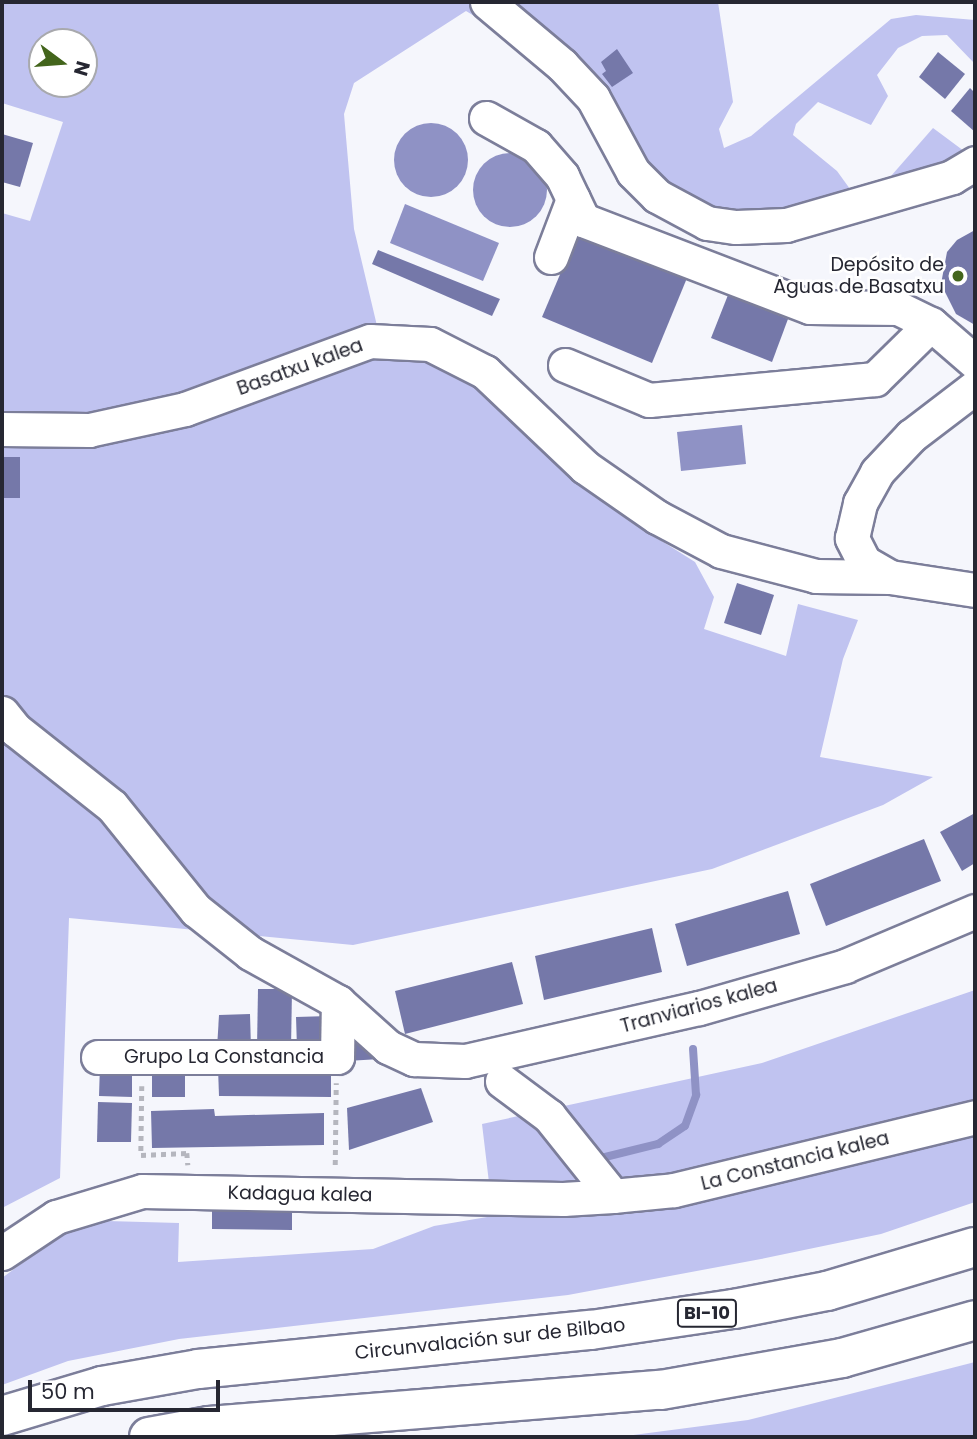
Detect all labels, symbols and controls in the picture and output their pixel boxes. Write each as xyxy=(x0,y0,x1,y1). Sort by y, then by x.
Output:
north arrow xyxy=(28,28,98,98)
text: N xyxy=(67,58,97,79)
place label: Depósito de Aguas de Basatxu xyxy=(773,254,944,298)
marker: Depósito de Aguas de Basatxu xyxy=(950,268,966,284)
street label: Basatxu kalea xyxy=(234,334,366,400)
street label: Tranviarios kalea xyxy=(618,974,780,1038)
street label: Grupo La Constancia xyxy=(124,1046,324,1068)
street label: La Constancia kalea xyxy=(699,1127,891,1195)
street label: Kadagua kalea xyxy=(227,1181,373,1207)
road number: BI-10 xyxy=(676,1298,738,1328)
street label: Circunvalación sur de Bilbao xyxy=(354,1313,626,1365)
scale bar xyxy=(32,1366,224,1410)
text: 50 m xyxy=(41,1377,95,1406)

